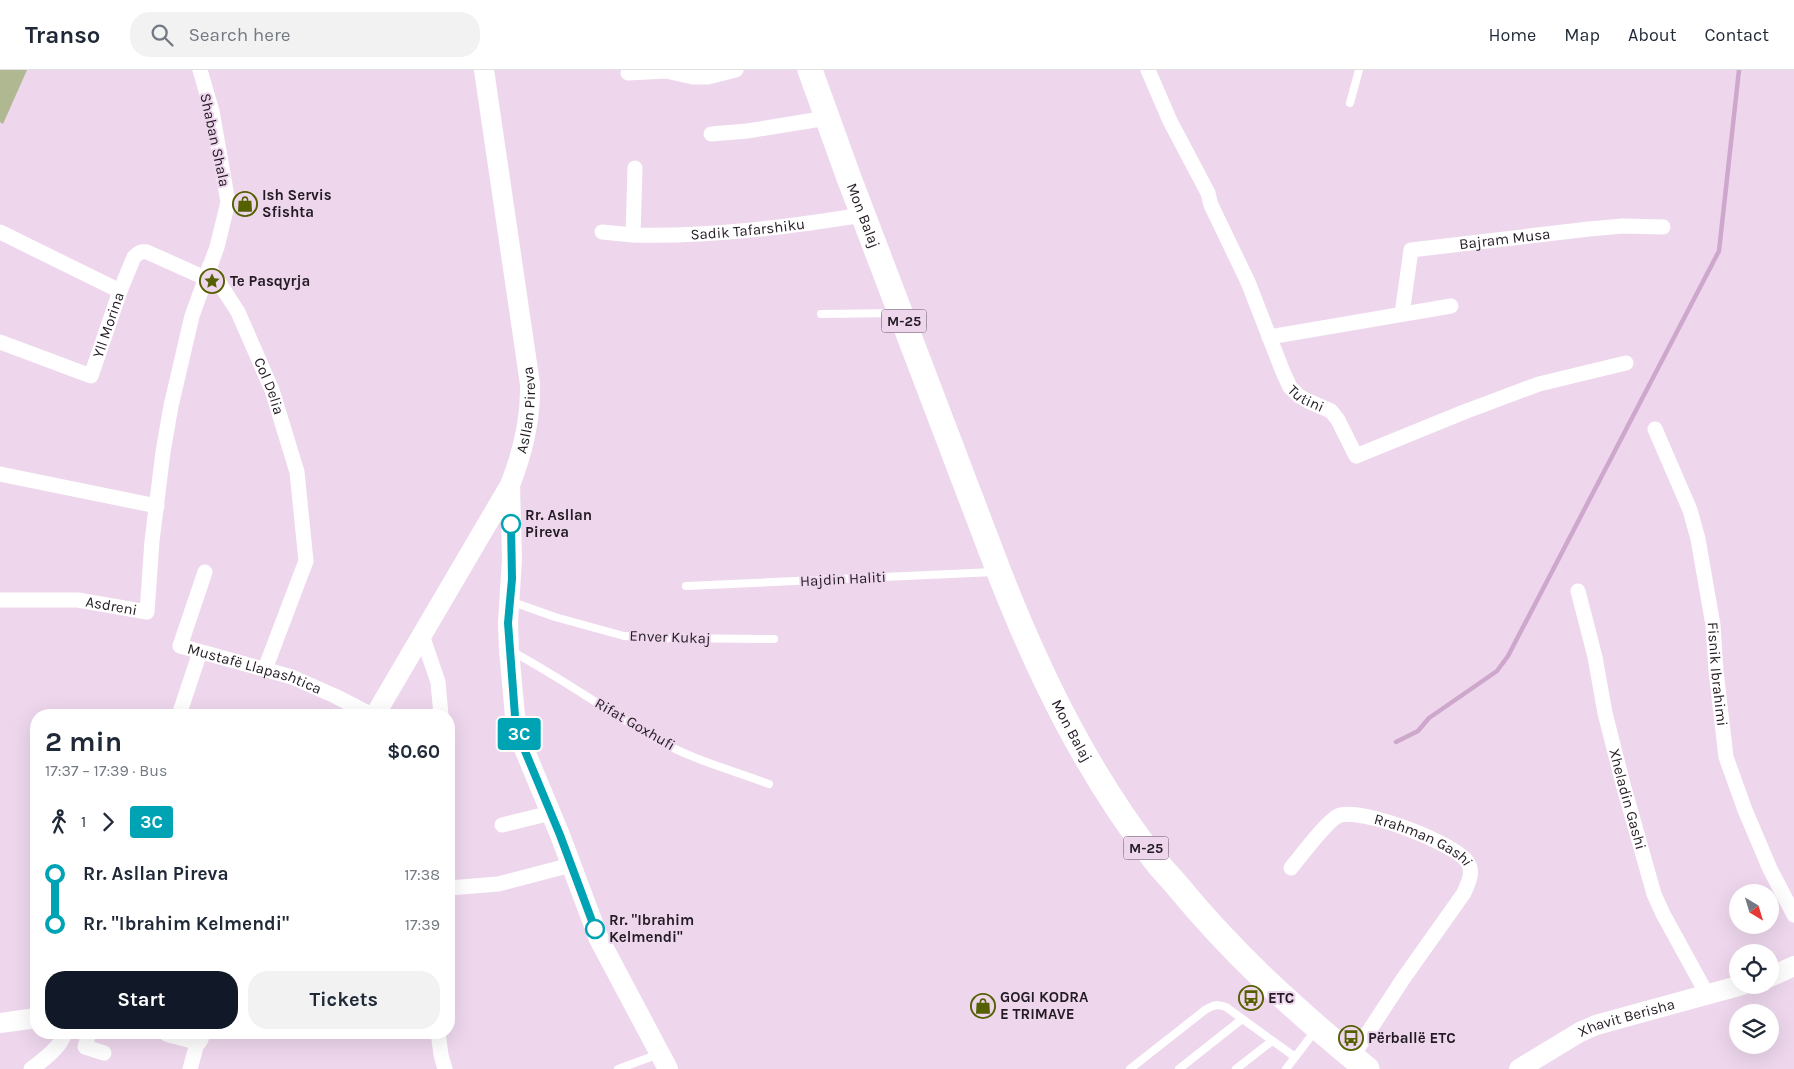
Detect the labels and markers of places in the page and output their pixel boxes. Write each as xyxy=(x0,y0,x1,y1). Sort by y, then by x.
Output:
place label: Ish Servis Sfishta xyxy=(262,186,332,221)
shop icon: Ish Servis Sfishta xyxy=(232,191,258,217)
place icon: Te Pasqyrja xyxy=(199,268,225,294)
place label: Te Pasqyrja xyxy=(230,272,310,290)
place label: Rr. Asllan Pireva xyxy=(525,506,592,541)
marker: Rr. Asllan Pireva xyxy=(501,514,521,534)
place label: Rr. "Ibrahim Kelmendi" xyxy=(609,911,694,946)
marker: Rr. "Ibrahim Kelmendi" xyxy=(585,919,605,939)
bus stop icon: ETC xyxy=(1238,985,1264,1011)
place label: GOGI KODRA E TRIMAVE xyxy=(1000,988,1089,1023)
place label: ETC xyxy=(1268,989,1294,1007)
shop icon: GOGI KODRA E TRIMAVE xyxy=(970,993,996,1019)
bus stop icon: Përballë ETC xyxy=(1338,1025,1364,1051)
place label: Përballë ETC xyxy=(1368,1029,1456,1047)

